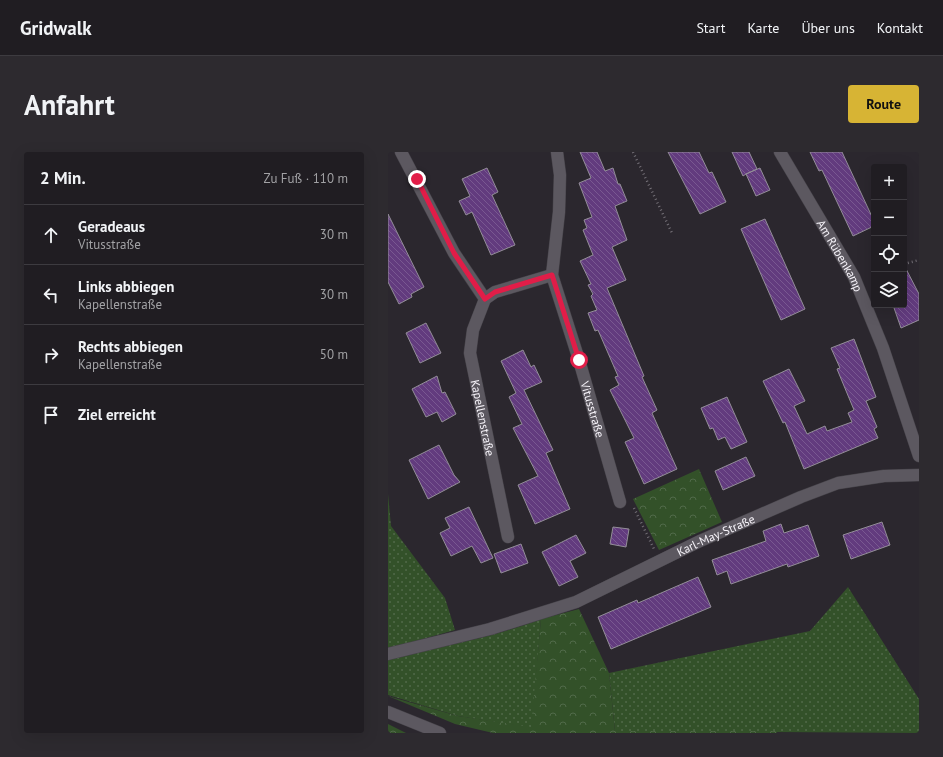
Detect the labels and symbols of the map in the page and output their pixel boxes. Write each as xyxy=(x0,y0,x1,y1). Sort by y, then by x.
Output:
route end xyxy=(408,170,426,188)
street label: Am Rübenkamp xyxy=(814,217,867,294)
route start xyxy=(570,351,588,369)
street label: Kapellenstraße xyxy=(468,378,499,457)
street label: Vitusstraße xyxy=(578,378,608,439)
street label: Karl-May-Straße xyxy=(674,511,757,559)

